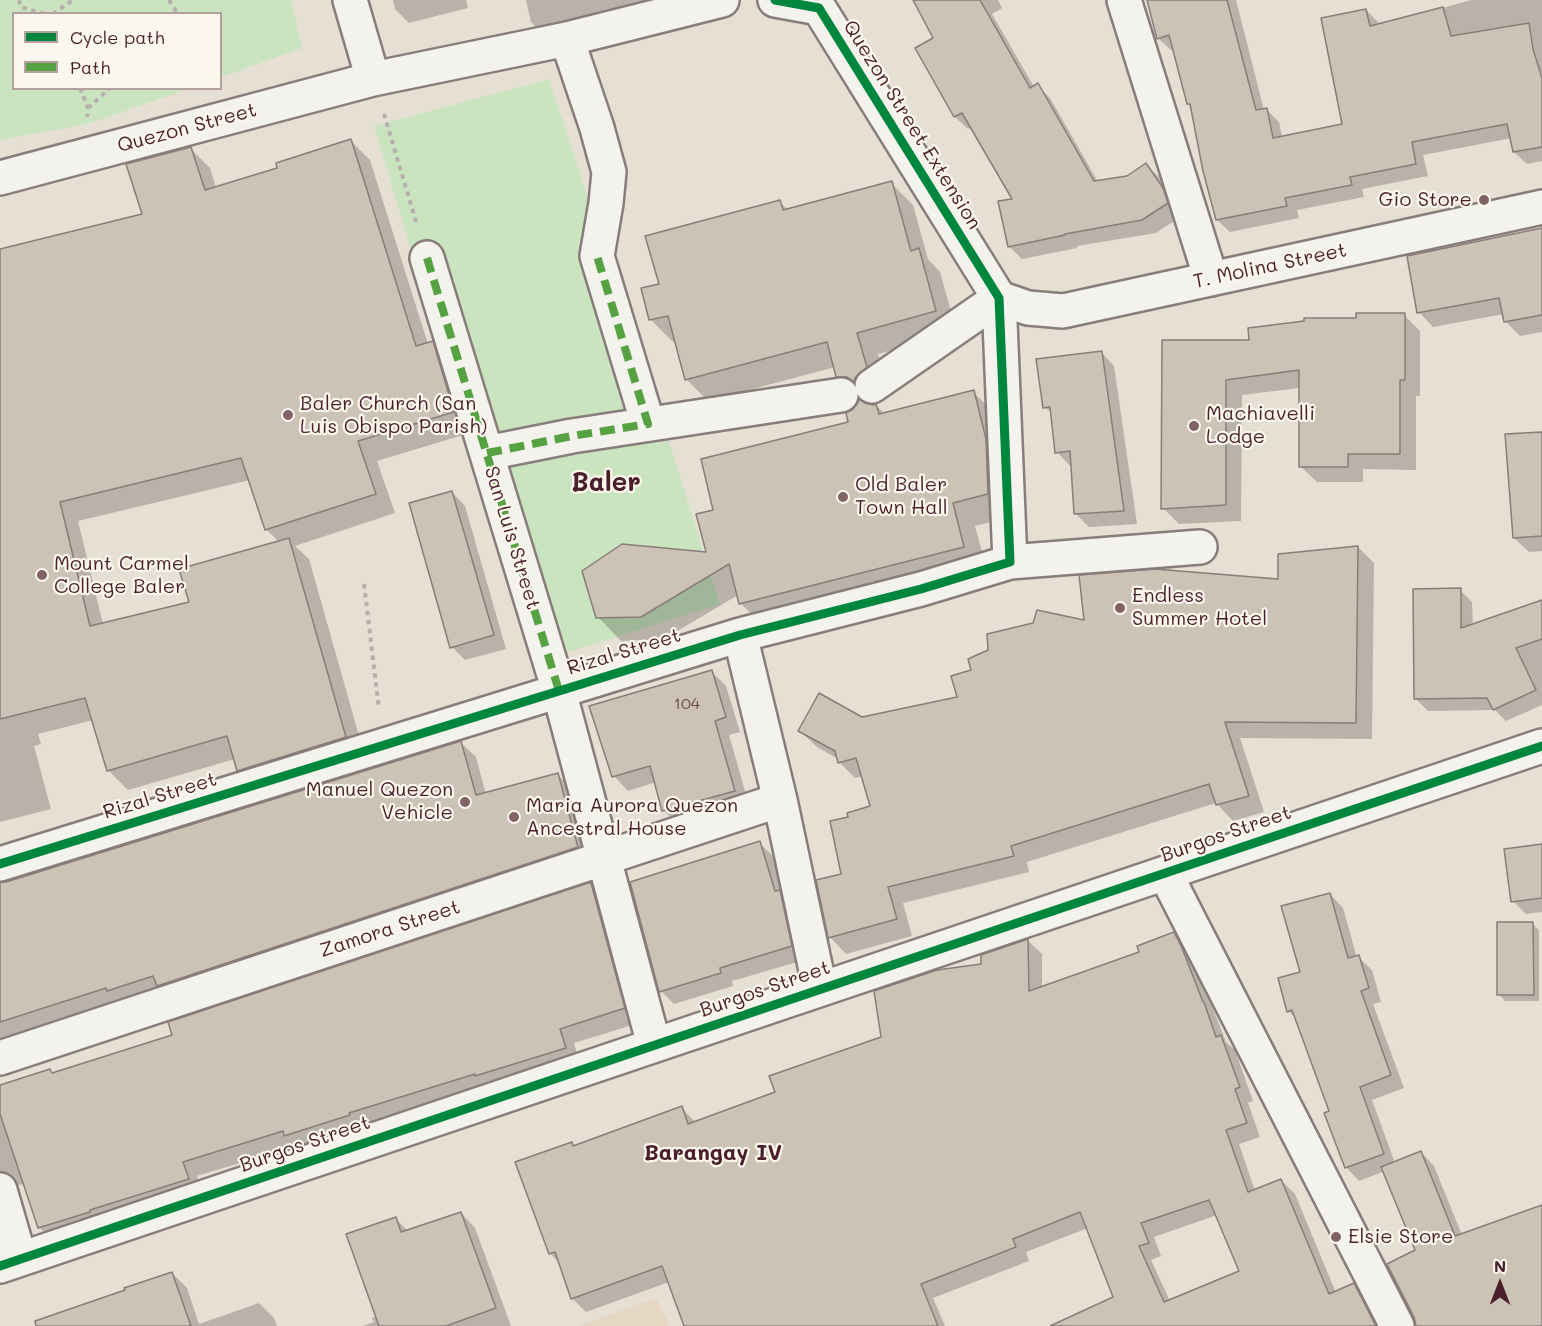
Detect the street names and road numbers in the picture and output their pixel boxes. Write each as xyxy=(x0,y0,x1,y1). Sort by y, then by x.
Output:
street label: Quezon Street Extension xyxy=(838,16,986,234)
street label: Quezon Street xyxy=(115,98,259,158)
street label: T. Molina Street xyxy=(1191,238,1349,294)
street label: San Luis Street xyxy=(479,463,545,613)
street label: Rizal Street xyxy=(564,623,684,681)
street label: Rizal Street xyxy=(100,767,220,825)
street label: Burgos Street xyxy=(1157,800,1295,868)
street label: Zamora Street xyxy=(317,895,463,963)
street label: Burgos Street xyxy=(696,955,834,1023)
street label: Burgos Street xyxy=(236,1110,374,1178)

